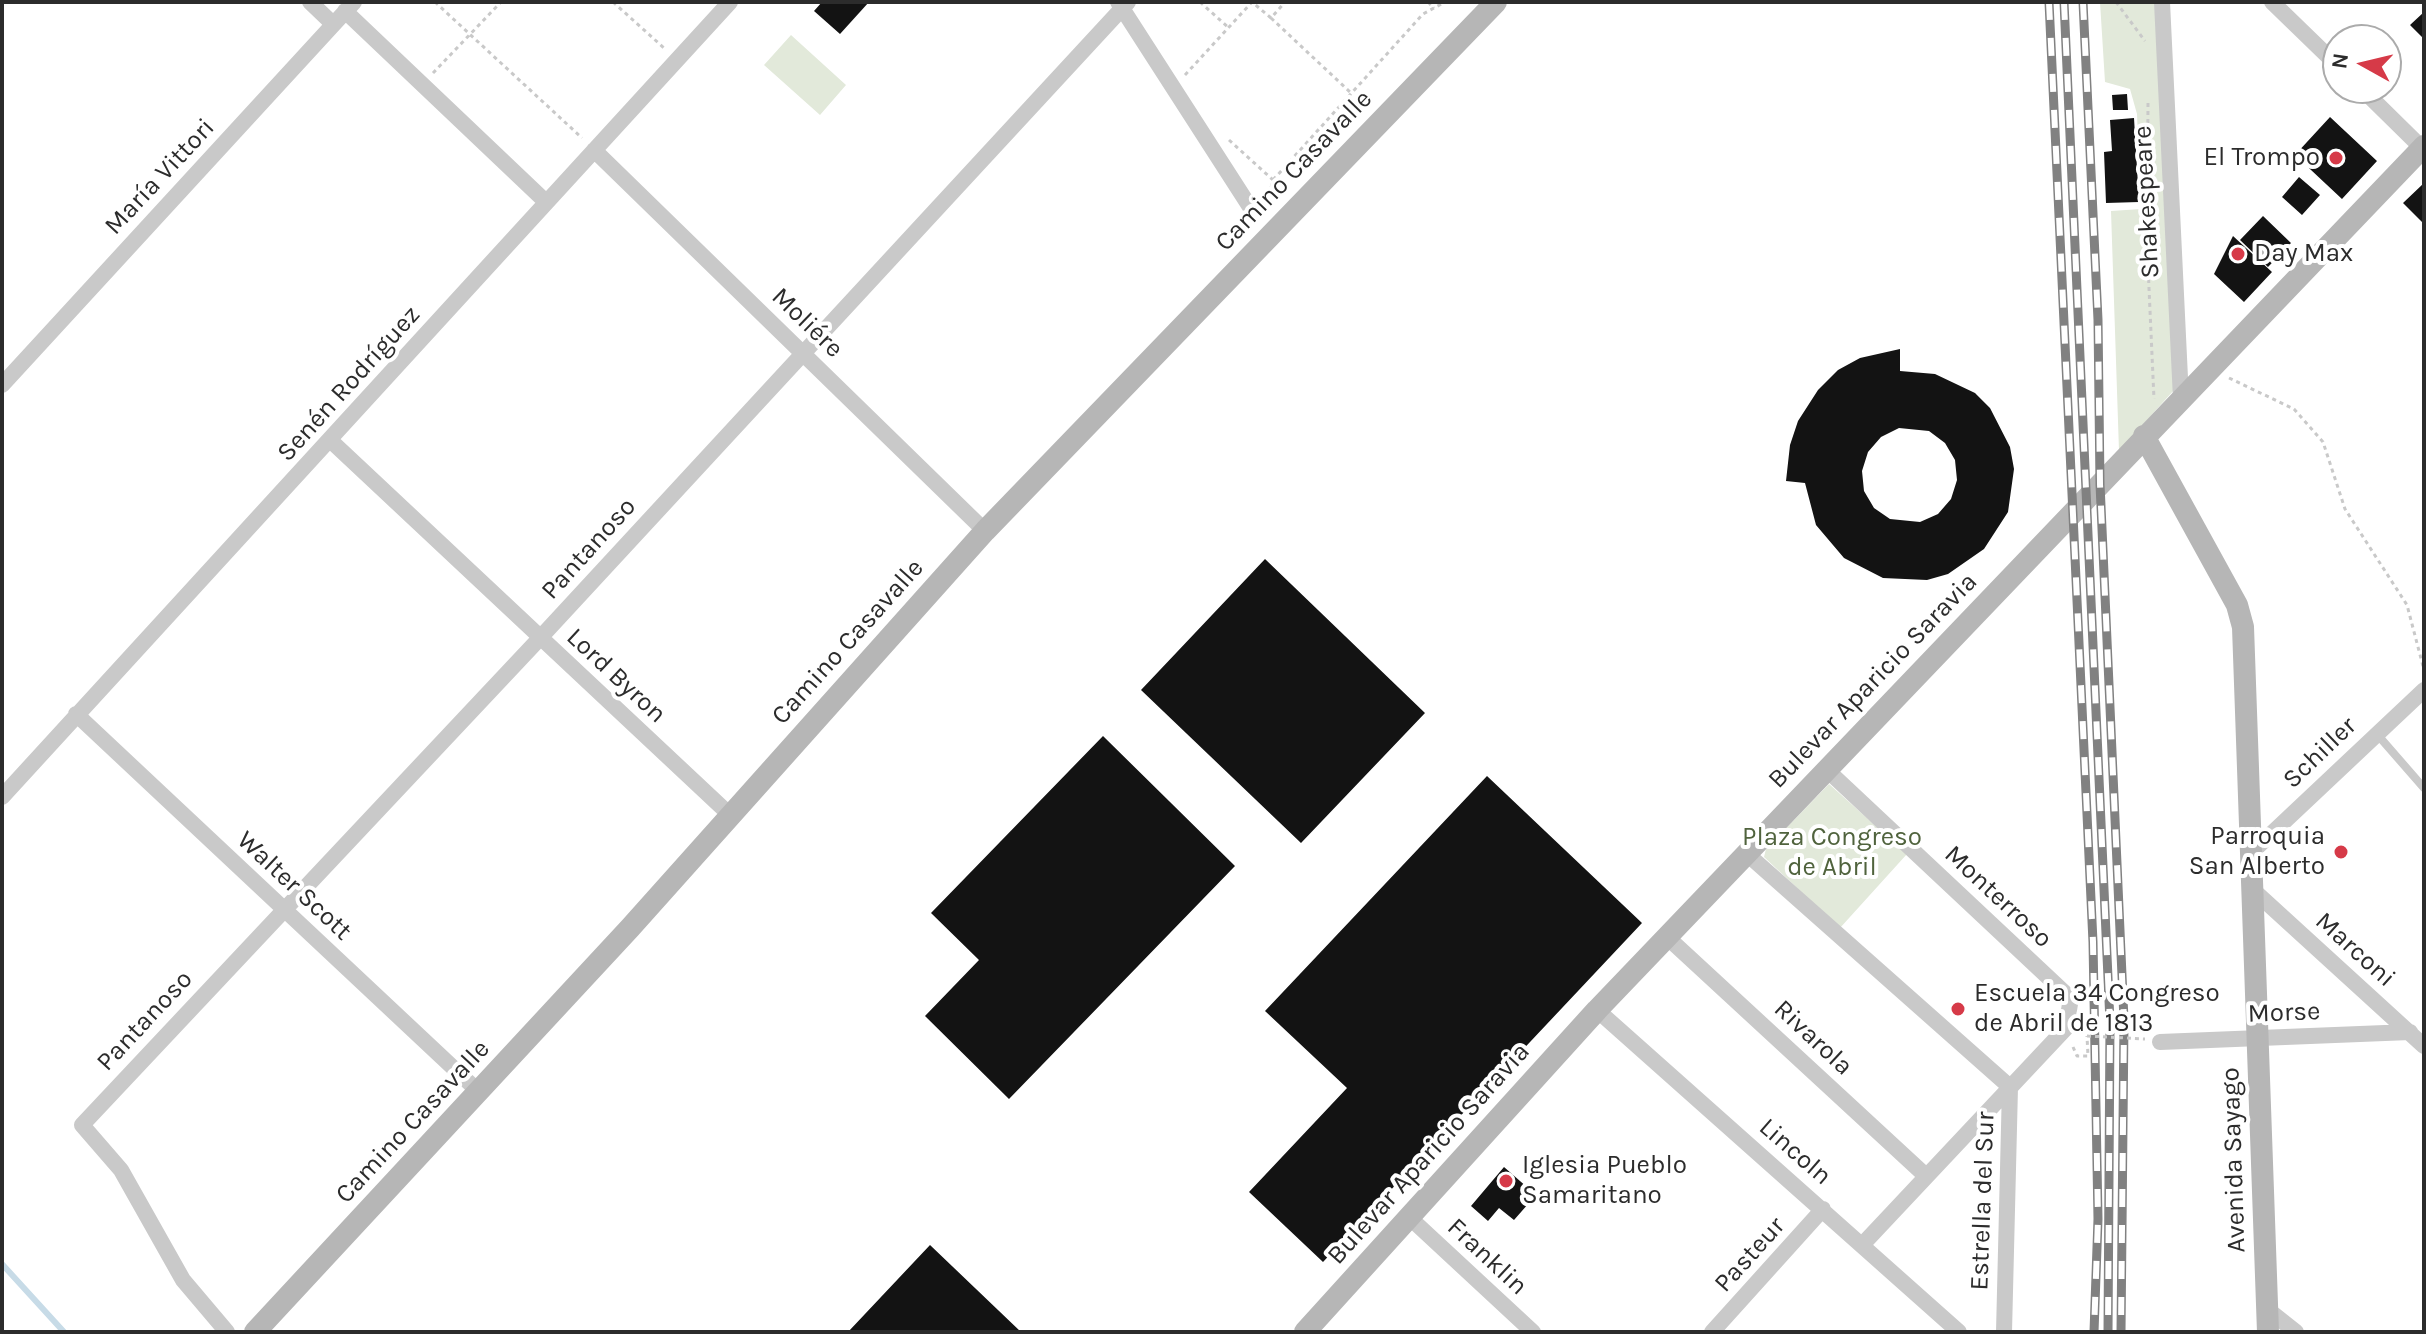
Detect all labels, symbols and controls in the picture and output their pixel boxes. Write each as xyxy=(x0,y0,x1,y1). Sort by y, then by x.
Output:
north arrow xyxy=(2322,24,2402,104)
text: N xyxy=(2326,51,2354,71)
street label: Camino Casavalle xyxy=(1209,84,1379,258)
street label: María Vittori xyxy=(98,113,222,241)
street label: Shakespeare xyxy=(2127,125,2167,279)
place label: El Trompo xyxy=(2203,142,2320,174)
marker: El Trompo xyxy=(2327,149,2345,167)
place label: Day Max xyxy=(2254,238,2353,270)
marker: Day Max xyxy=(2229,245,2247,263)
street label: Moliére xyxy=(765,281,849,365)
street label: Senén Rodríguez xyxy=(271,300,427,468)
street label: Pantanoso xyxy=(535,492,643,606)
street label: Camino Casavalle xyxy=(766,553,930,731)
street label: Bulevar Aparicio Saravia xyxy=(1762,567,1984,795)
street label: Lord Byron xyxy=(560,622,672,730)
street label: Schiller xyxy=(2277,711,2363,795)
place label: Parroquia San Alberto xyxy=(2189,821,2325,882)
park label: Plaza Congreso de Abril xyxy=(1742,822,1922,884)
street label: Walter Scott xyxy=(230,825,358,947)
street label: Monterroso xyxy=(1938,839,2058,955)
marker: Parroquia San Alberto xyxy=(2332,843,2350,861)
street label: Marconi xyxy=(2309,906,2401,994)
street label: Pantanoso xyxy=(91,964,199,1078)
place label: Escuela 34 Congreso de Abril de 1813 xyxy=(1974,978,2220,1040)
street label: Rivarola xyxy=(1767,994,1859,1082)
street label: Morse xyxy=(2247,996,2321,1030)
marker: Escuela 34 Congreso de Abril de 1813 xyxy=(1949,1000,1967,1018)
street label: Camino Casavalle xyxy=(329,1034,497,1210)
street label: Bulevar Aparicio Saravia xyxy=(1321,1037,1537,1271)
street label: Avenida Sayago xyxy=(2215,1067,2253,1253)
street label: Estrella del Sur xyxy=(1964,1111,2002,1291)
street label: Lincoln xyxy=(1752,1112,1838,1192)
place label: Iglesia Pueblo Samaritano xyxy=(1522,1150,1687,1212)
marker: Iglesia Pueblo Samaritano xyxy=(1497,1172,1515,1190)
street label: Pasteur xyxy=(1708,1211,1792,1299)
street label: Franklin xyxy=(1440,1212,1534,1302)

